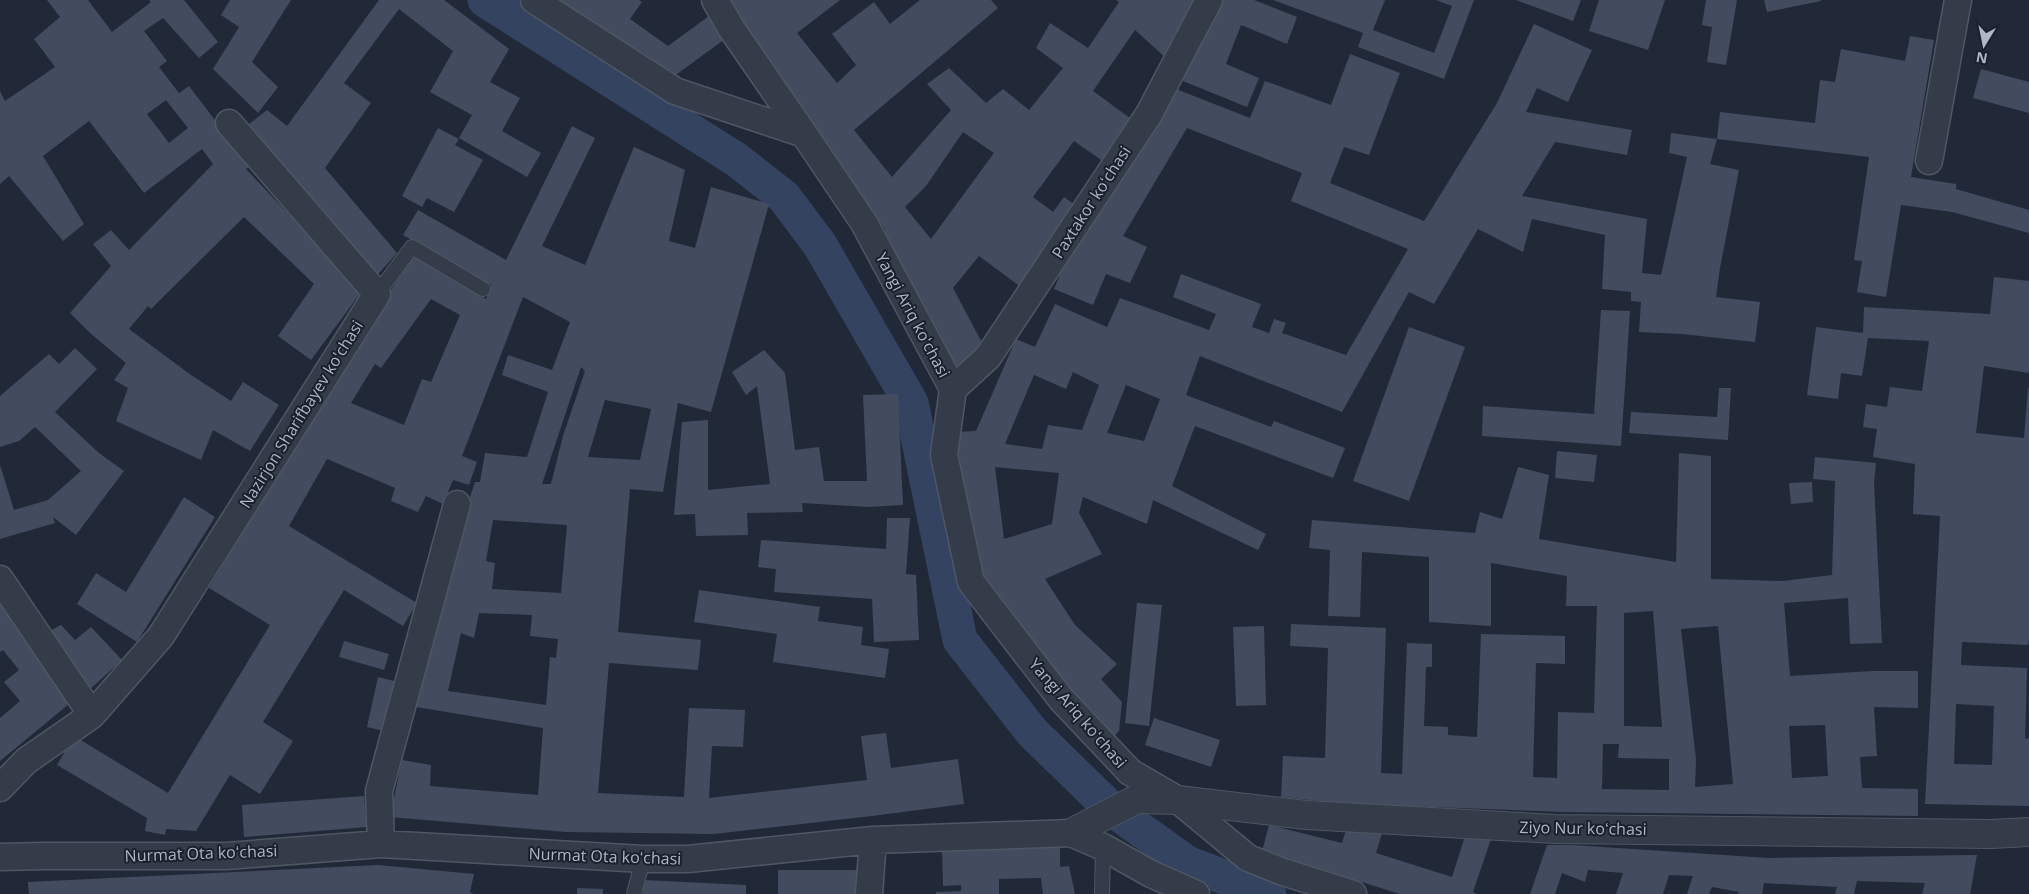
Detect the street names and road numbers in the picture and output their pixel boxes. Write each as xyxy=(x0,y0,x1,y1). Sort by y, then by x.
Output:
street label: Paxtakor koʻchasi xyxy=(1046,142,1136,262)
street label: Yangi Ariq koʻchasi xyxy=(871,249,955,381)
street label: Nazirjon Sharifbayev ko'chasi xyxy=(234,316,368,512)
street label: Yangi Ariq koʻchasi xyxy=(1024,653,1132,773)
street label: Ziyo Nur koʻchasi xyxy=(1519,816,1647,840)
street label: Nurmat Ota koʻchasi xyxy=(124,839,278,867)
street label: Nurmat Ota koʻchasi xyxy=(528,842,682,870)

